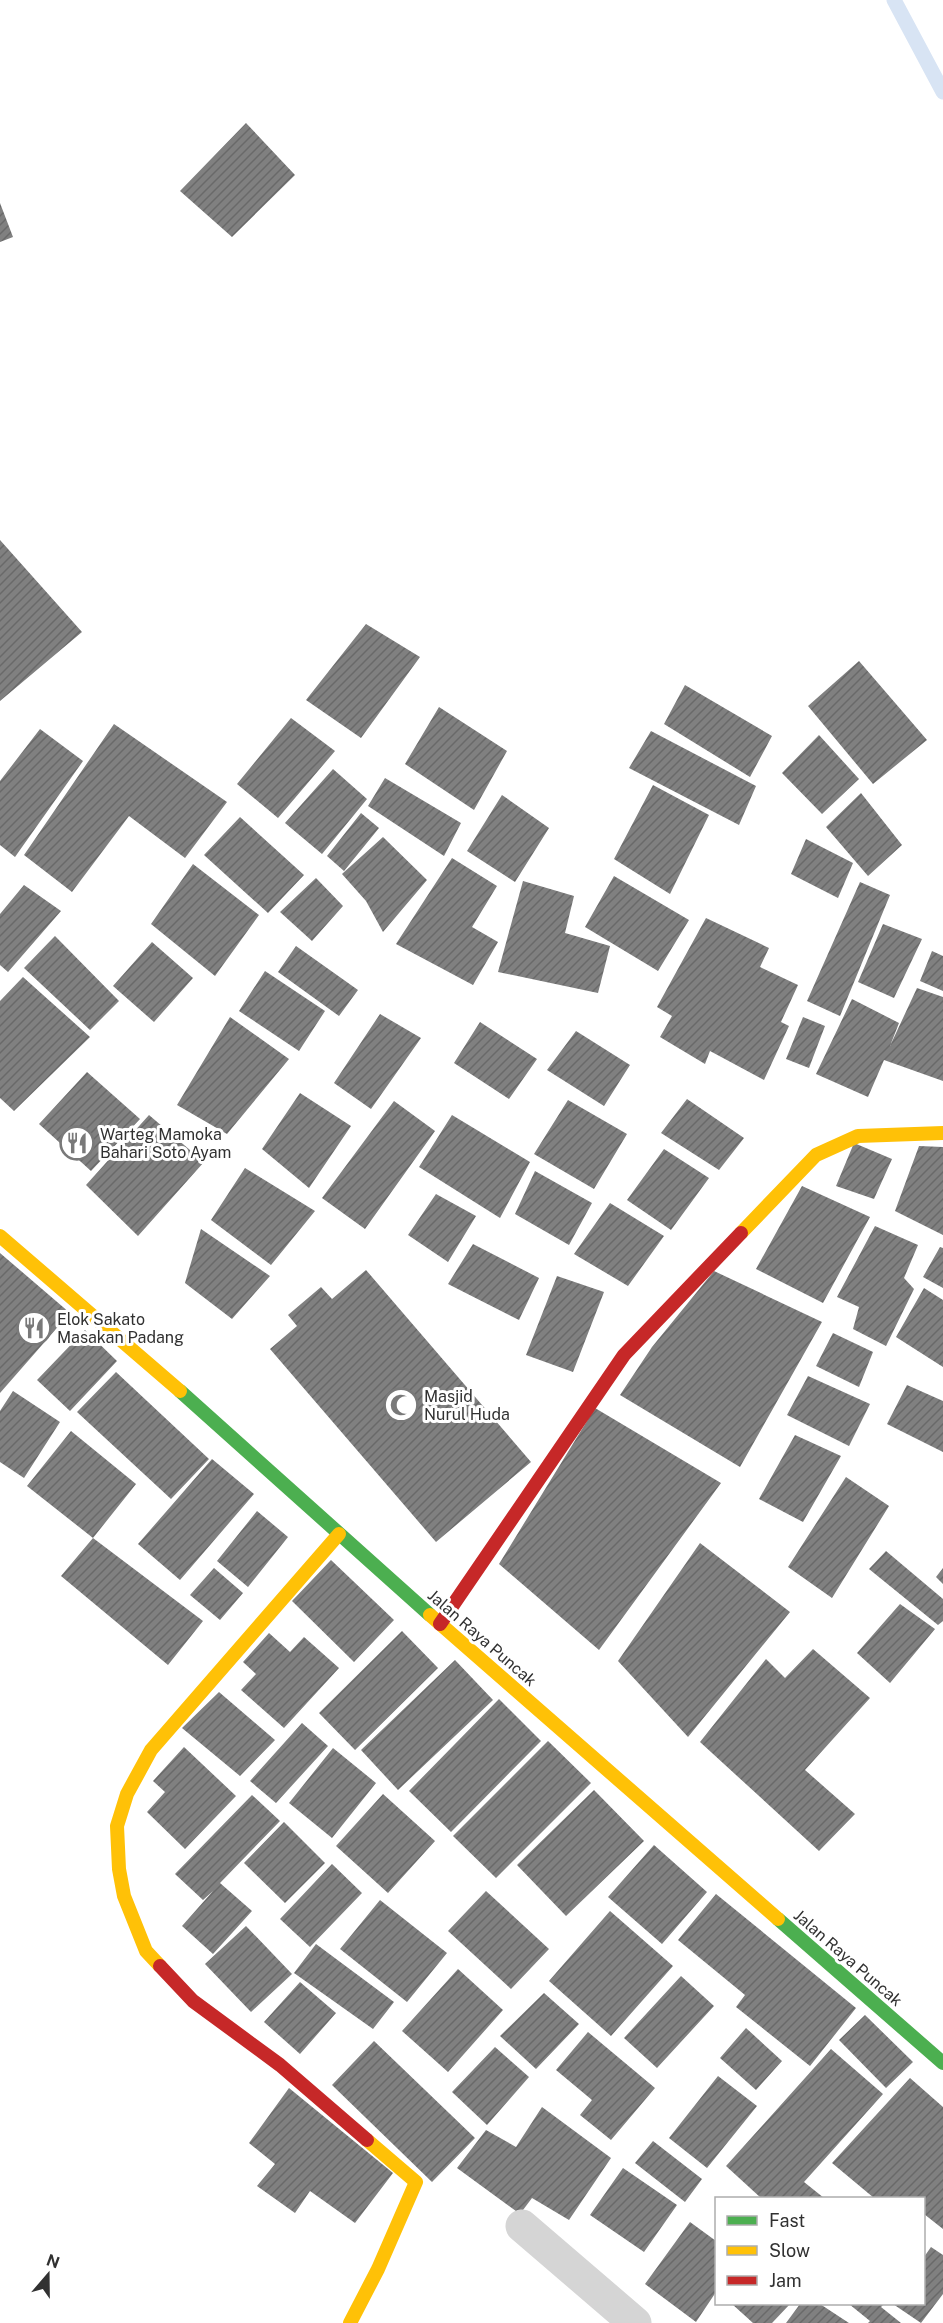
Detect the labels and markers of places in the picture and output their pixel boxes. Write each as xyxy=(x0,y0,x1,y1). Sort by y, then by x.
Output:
restaurant icon: Warteg Mamoka Bahari Soto Ayam xyxy=(59,1125,95,1161)
place label: Warteg Mamoka Bahari Soto Ayam xyxy=(100,1125,231,1162)
restaurant icon: Elok Sakato Masakan Padang xyxy=(16,1310,52,1346)
place label: Elok Sakato Masakan Padang xyxy=(57,1310,184,1347)
mosque icon: Masjid Nurul Huda xyxy=(383,1387,419,1423)
place label: Masjid Nurul Huda xyxy=(424,1387,510,1424)

